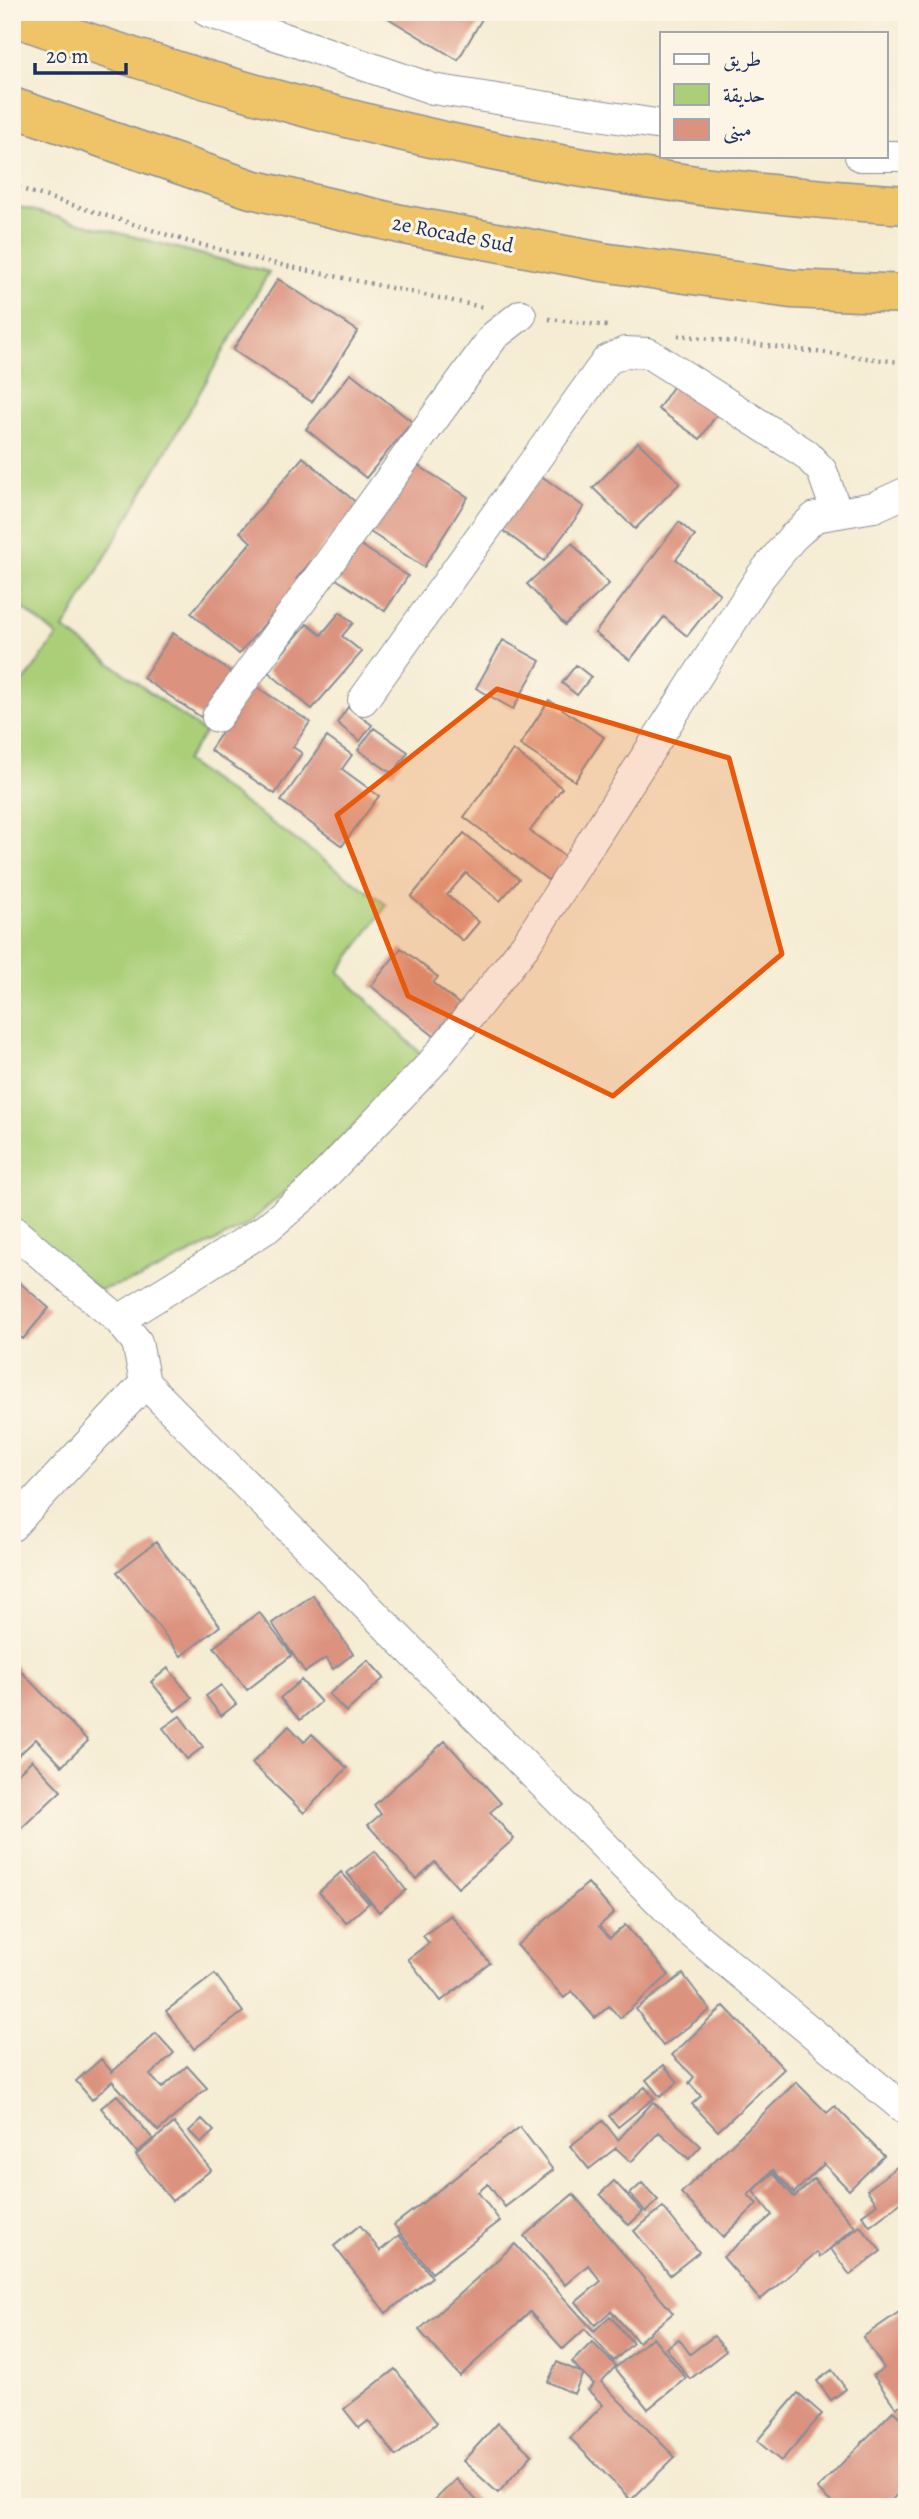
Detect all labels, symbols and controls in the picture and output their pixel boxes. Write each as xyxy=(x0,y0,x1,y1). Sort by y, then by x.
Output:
scale bar xyxy=(35,32,126,76)
legend xyxy=(660,32,888,158)
text: 20 m xyxy=(46,42,89,70)
text: طريق xyxy=(723,45,761,73)
text: حديقة xyxy=(723,81,766,109)
text: مبنى xyxy=(723,115,752,144)
street label: 2e Rocade Sud xyxy=(390,208,517,260)

